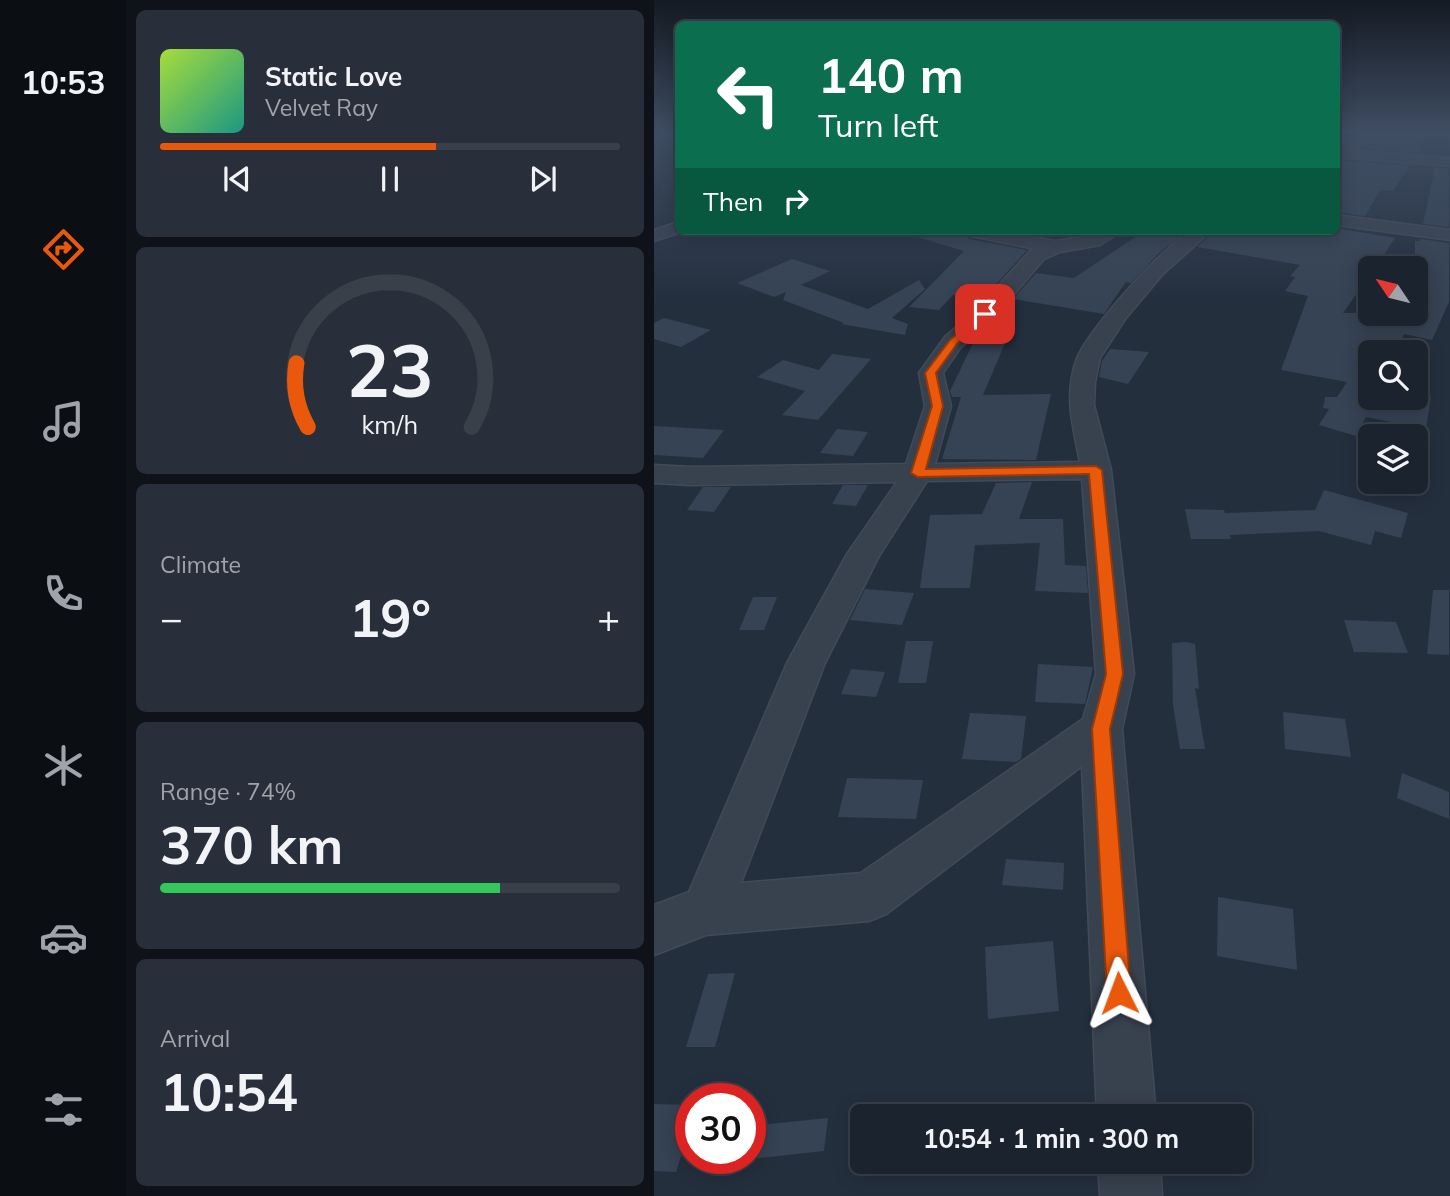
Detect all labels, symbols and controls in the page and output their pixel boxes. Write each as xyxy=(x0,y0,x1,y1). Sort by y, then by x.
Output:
text: 140 m xyxy=(818,44,964,105)
icon: left xyxy=(703,49,794,140)
text: Static Love xyxy=(265,60,402,93)
text: 10:53 xyxy=(21,62,105,102)
text: Velvet Ray xyxy=(265,93,378,122)
text: Turn left xyxy=(818,105,938,145)
icon: previous xyxy=(218,160,256,198)
icon: pause xyxy=(371,160,409,198)
icon: next xyxy=(524,160,562,198)
icon: right xyxy=(777,182,815,220)
text: Then xyxy=(703,185,763,218)
icon: directions xyxy=(39,225,88,274)
north arrow xyxy=(1358,256,1428,326)
map controls xyxy=(1358,256,1428,494)
pin xyxy=(955,284,1015,344)
icon: arrive xyxy=(966,295,1004,333)
text: 23 xyxy=(346,324,434,415)
button: search xyxy=(1358,340,1428,410)
icon: music xyxy=(39,397,88,446)
text: km/h xyxy=(362,409,418,440)
button: layers xyxy=(1358,424,1428,494)
text: Climate xyxy=(160,550,241,579)
icon: phone xyxy=(39,569,88,618)
text: 19° xyxy=(349,585,431,650)
text: − xyxy=(160,594,183,642)
text: + xyxy=(597,594,620,642)
icon: climate xyxy=(39,741,88,790)
text: Range · 74% xyxy=(160,777,296,806)
text: 370 km xyxy=(160,812,343,877)
icon: car xyxy=(39,913,88,962)
position arrow xyxy=(1082,956,1156,1030)
text: Arrival xyxy=(160,1024,230,1053)
text: 10:54 xyxy=(160,1059,298,1124)
speed limit sign: 30 xyxy=(675,1083,766,1174)
icon: filters xyxy=(39,1085,88,1134)
text: 10:54 · 1 min · 300 m xyxy=(923,1122,1179,1155)

